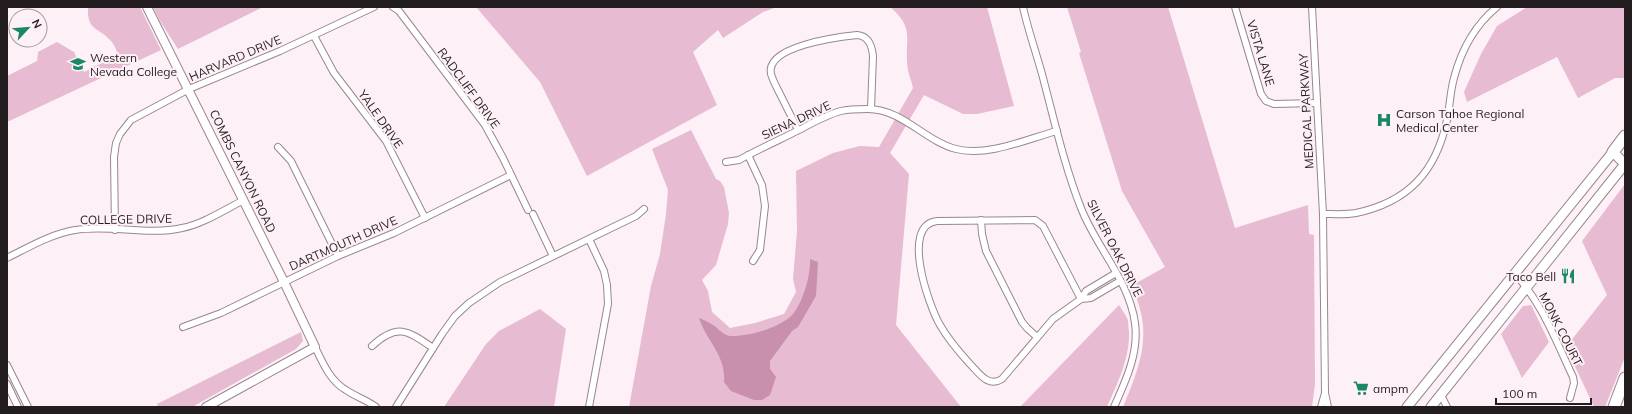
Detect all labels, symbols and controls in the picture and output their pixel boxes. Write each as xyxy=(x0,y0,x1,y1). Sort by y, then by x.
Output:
north arrow xyxy=(8,8,48,48)
text: N xyxy=(29,17,45,30)
street label: VISTA LANE xyxy=(1244,18,1278,88)
street label: HARVARD DRIVE xyxy=(187,32,283,84)
street label: RADCLIFF DRIVE xyxy=(435,45,503,131)
place label: Western Nevada College xyxy=(90,50,177,79)
street label: MEDICAL PARKWAY xyxy=(1295,52,1317,169)
school or university icon: Western Nevada College xyxy=(69,55,87,73)
street label: YALE DRIVE xyxy=(355,86,407,151)
street label: SIENA DRIVE xyxy=(759,97,833,143)
place label: Carson Tahoe Regional Medical Center xyxy=(1396,106,1524,135)
street label: COMBS CANYON ROAD xyxy=(207,107,279,235)
hospital icon: Carson Tahoe Regional Medical Center xyxy=(1375,111,1393,129)
street label: SILVER OAK DRIVE xyxy=(1084,197,1146,299)
street label: COLLEGE DRIVE xyxy=(80,211,172,227)
street label: DARTMOUTH DRIVE xyxy=(287,212,399,274)
restaurant icon: Taco Bell xyxy=(1559,267,1577,285)
place label: Taco Bell xyxy=(1506,269,1556,284)
street label: MONK COURT xyxy=(1536,290,1586,369)
supermarket icon: ampm xyxy=(1352,379,1370,397)
scale bar xyxy=(1496,380,1591,406)
place label: ampm xyxy=(1373,381,1408,396)
text: 100 m xyxy=(1502,386,1537,401)

